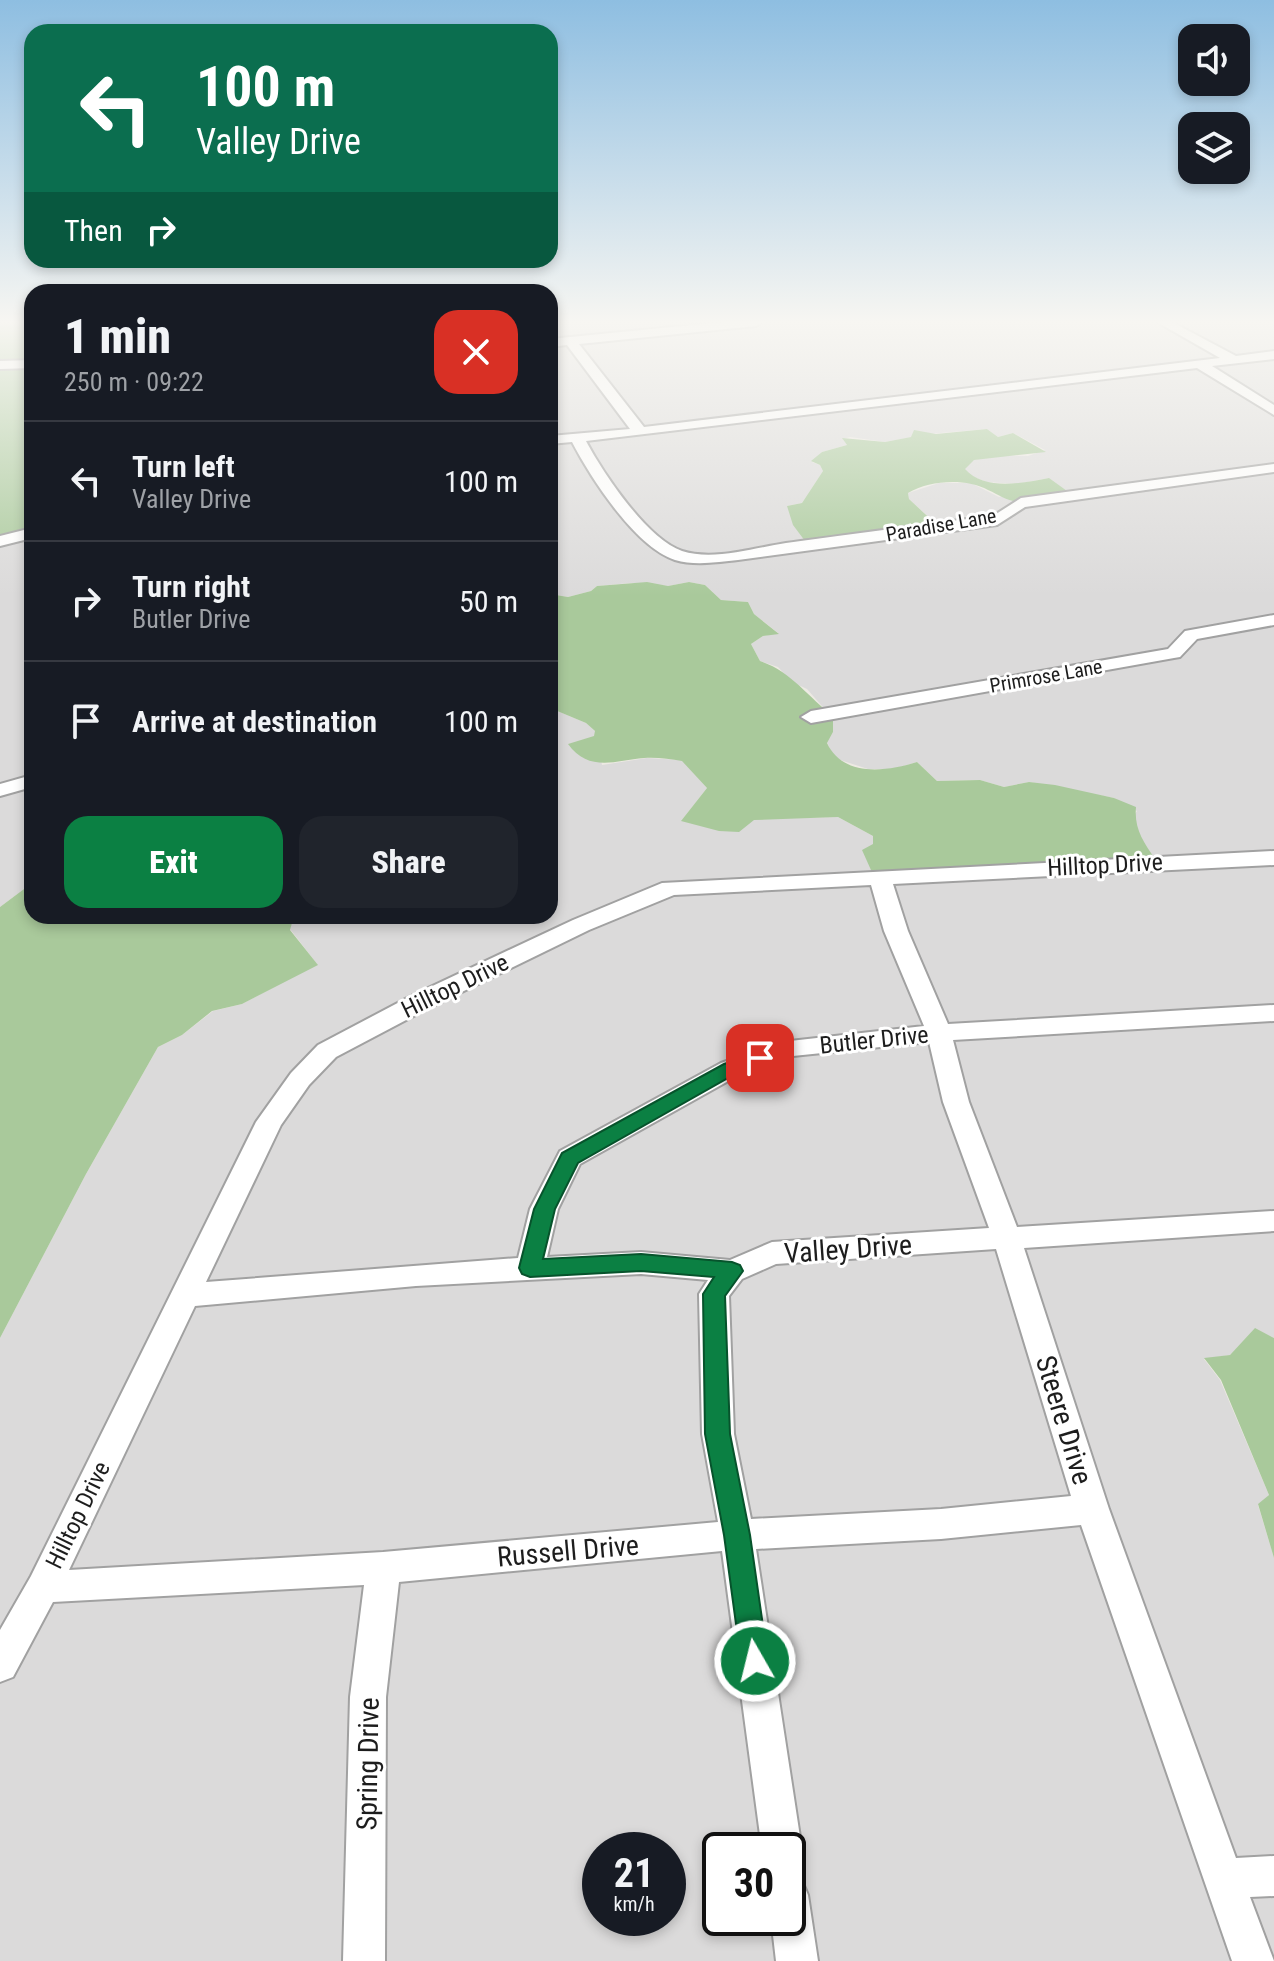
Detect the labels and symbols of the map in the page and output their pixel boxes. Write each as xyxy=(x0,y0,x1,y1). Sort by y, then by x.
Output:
street label: Paradise Lane xyxy=(884,503,998,547)
street label: Primrose Lane xyxy=(988,654,1104,698)
street label: Hilltop Drive xyxy=(1047,848,1163,882)
street label: Hilltop Drive xyxy=(397,948,513,1024)
street label: Butler Drive xyxy=(818,1020,930,1060)
pin xyxy=(726,1024,794,1092)
street label: Valley Drive xyxy=(783,1228,913,1270)
street label: Steere Drive xyxy=(1029,1352,1099,1488)
street label: Hilltop Drive xyxy=(40,1457,116,1573)
street label: Russell Drive xyxy=(496,1528,640,1574)
position arrow xyxy=(713,1619,797,1703)
street label: Spring Drive xyxy=(350,1697,386,1831)
speed limit sign: 30 xyxy=(702,1832,806,1936)

